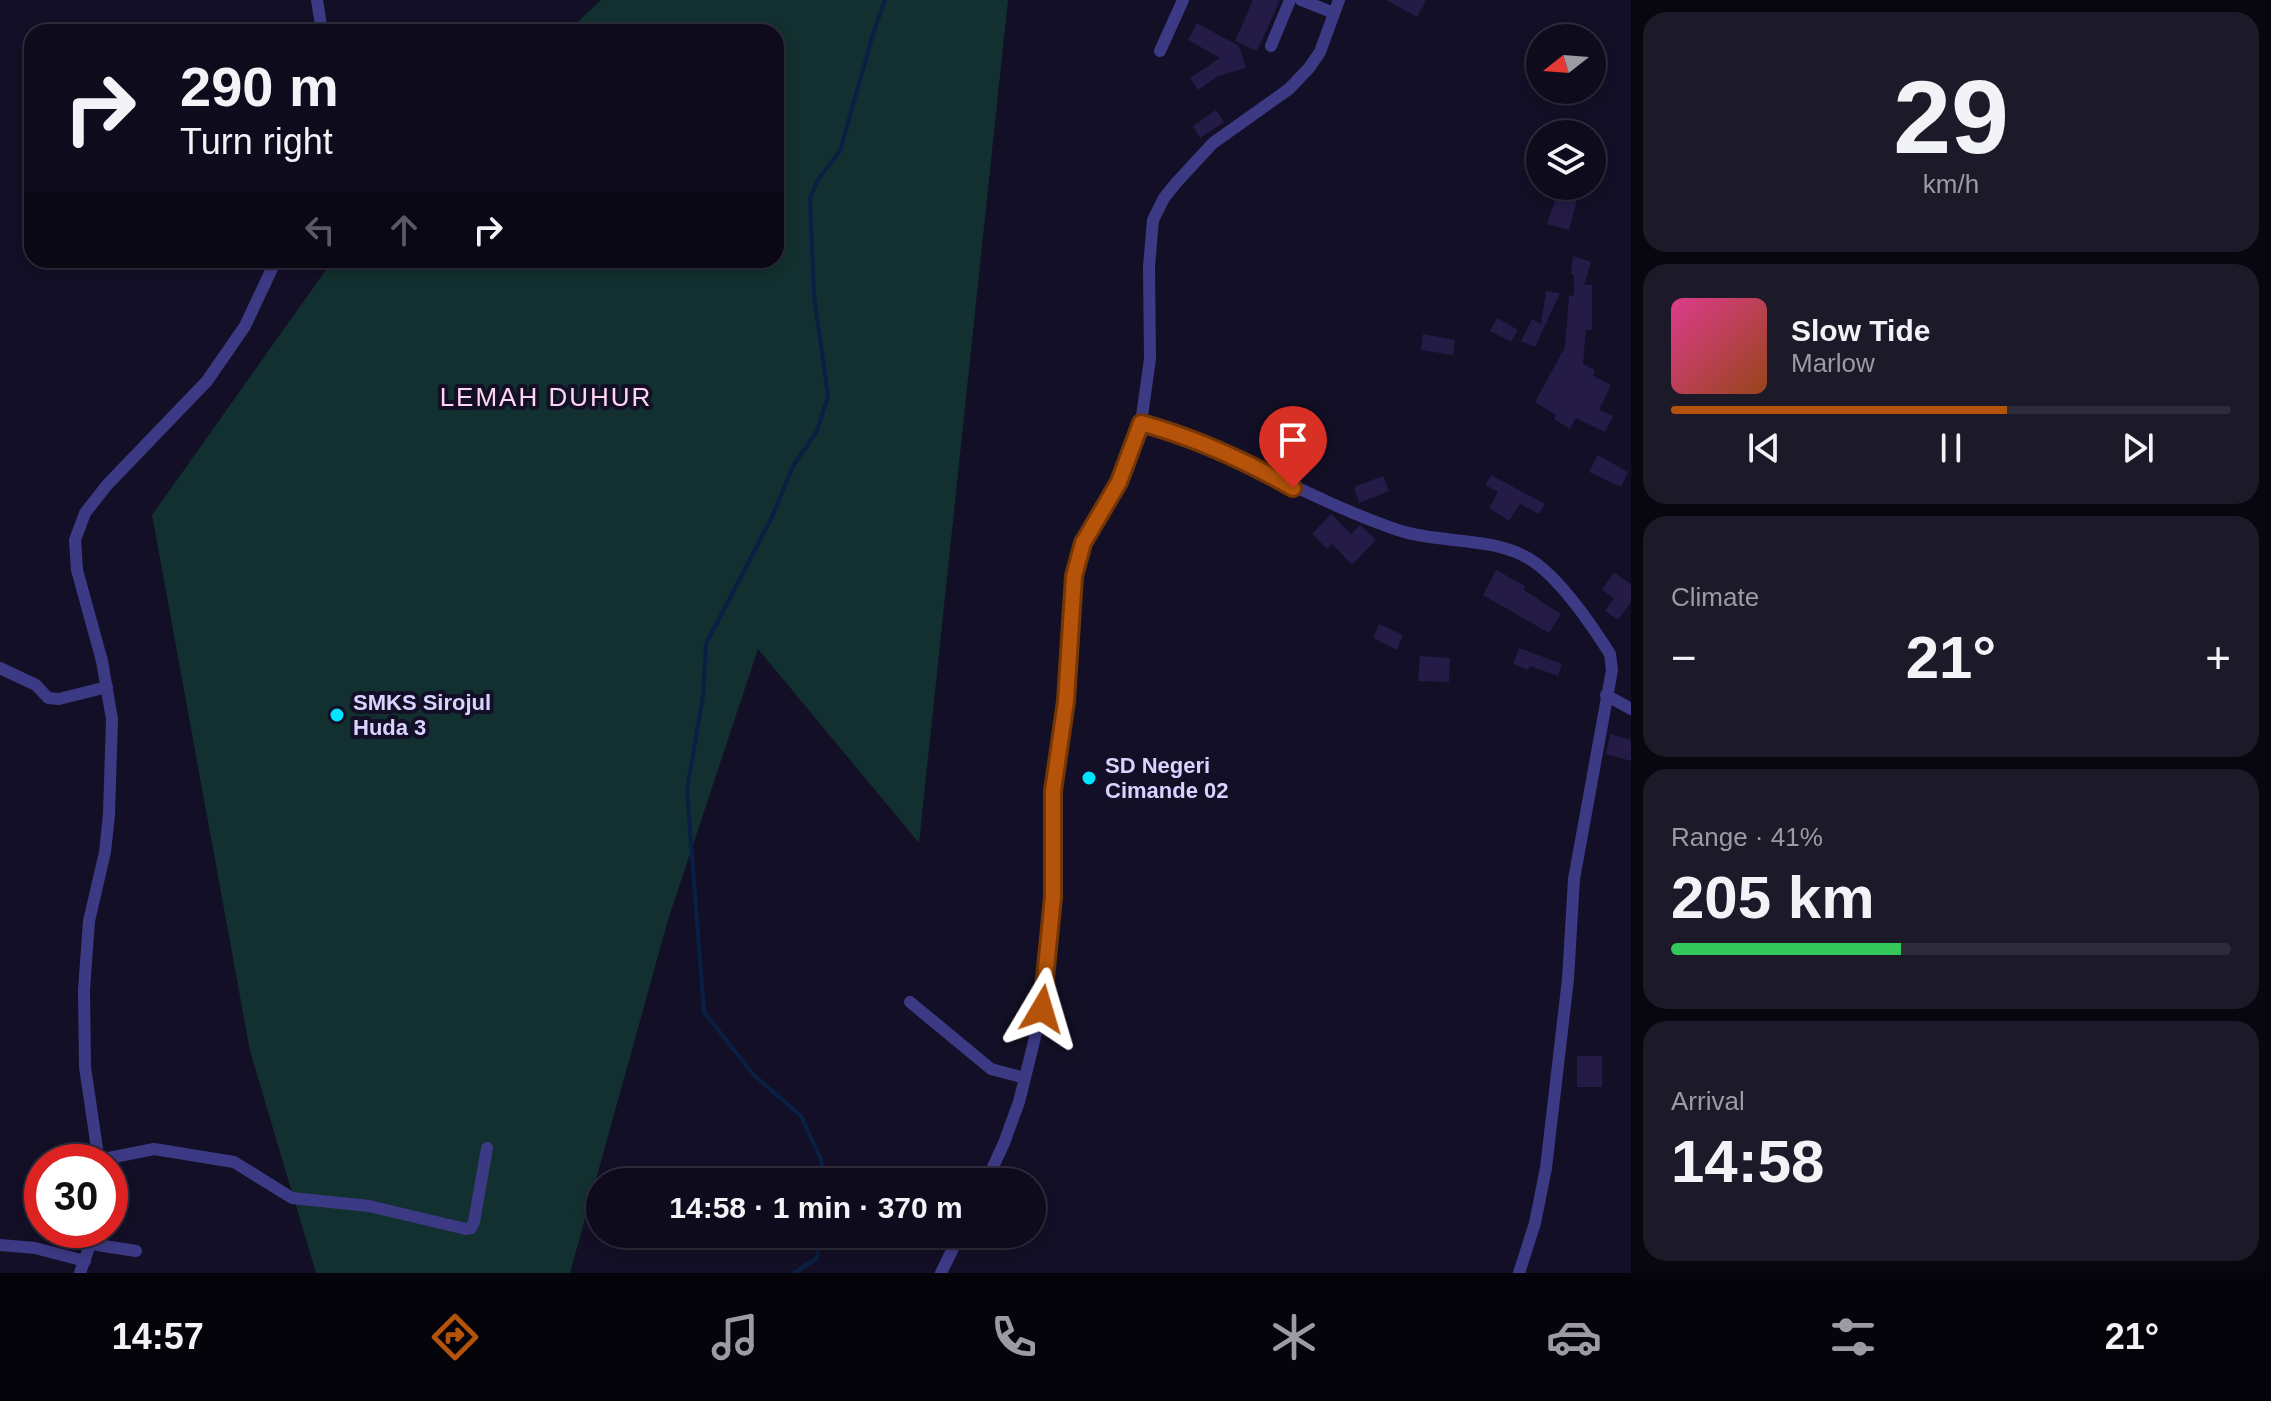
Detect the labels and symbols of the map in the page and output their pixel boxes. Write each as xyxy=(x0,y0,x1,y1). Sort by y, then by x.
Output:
north arrow xyxy=(1526,24,1606,104)
district label: LEMAH DUHUR xyxy=(440,382,652,412)
pin xyxy=(1259,406,1327,488)
place label: SMKS Sirojul Huda 3 xyxy=(353,690,491,740)
marker: SMKS Sirojul Huda 3 xyxy=(328,706,346,724)
place label: SD Negeri Cimande 02 xyxy=(1105,753,1229,803)
marker: SD Negeri Cimande 02 xyxy=(1080,769,1098,787)
position arrow xyxy=(1000,967,1084,1051)
speed limit sign: 30 xyxy=(24,1144,128,1248)

